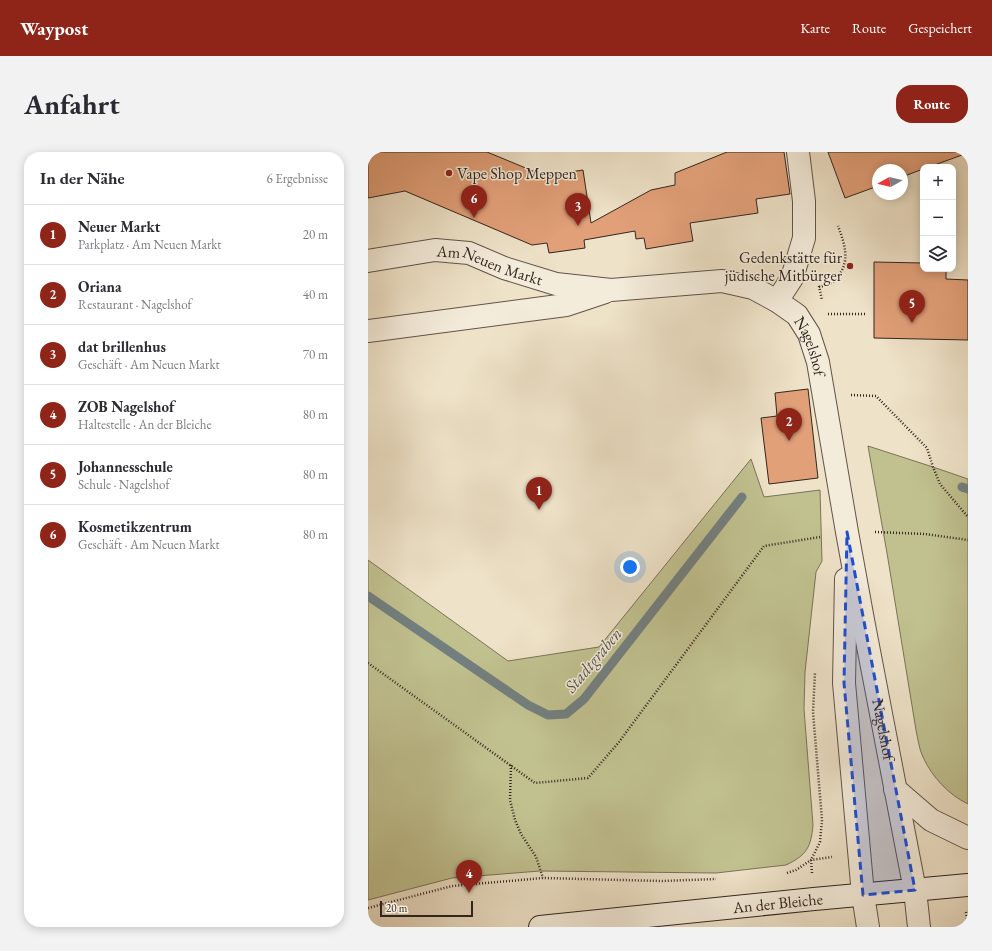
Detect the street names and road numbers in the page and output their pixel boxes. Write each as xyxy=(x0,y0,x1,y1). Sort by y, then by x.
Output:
street label: Am Neuen Markt xyxy=(435,240,545,290)
street label: Nagelshof xyxy=(790,312,831,379)
street label: Nagelshof xyxy=(868,697,901,764)
street label: An der Bleiche xyxy=(731,888,824,918)

